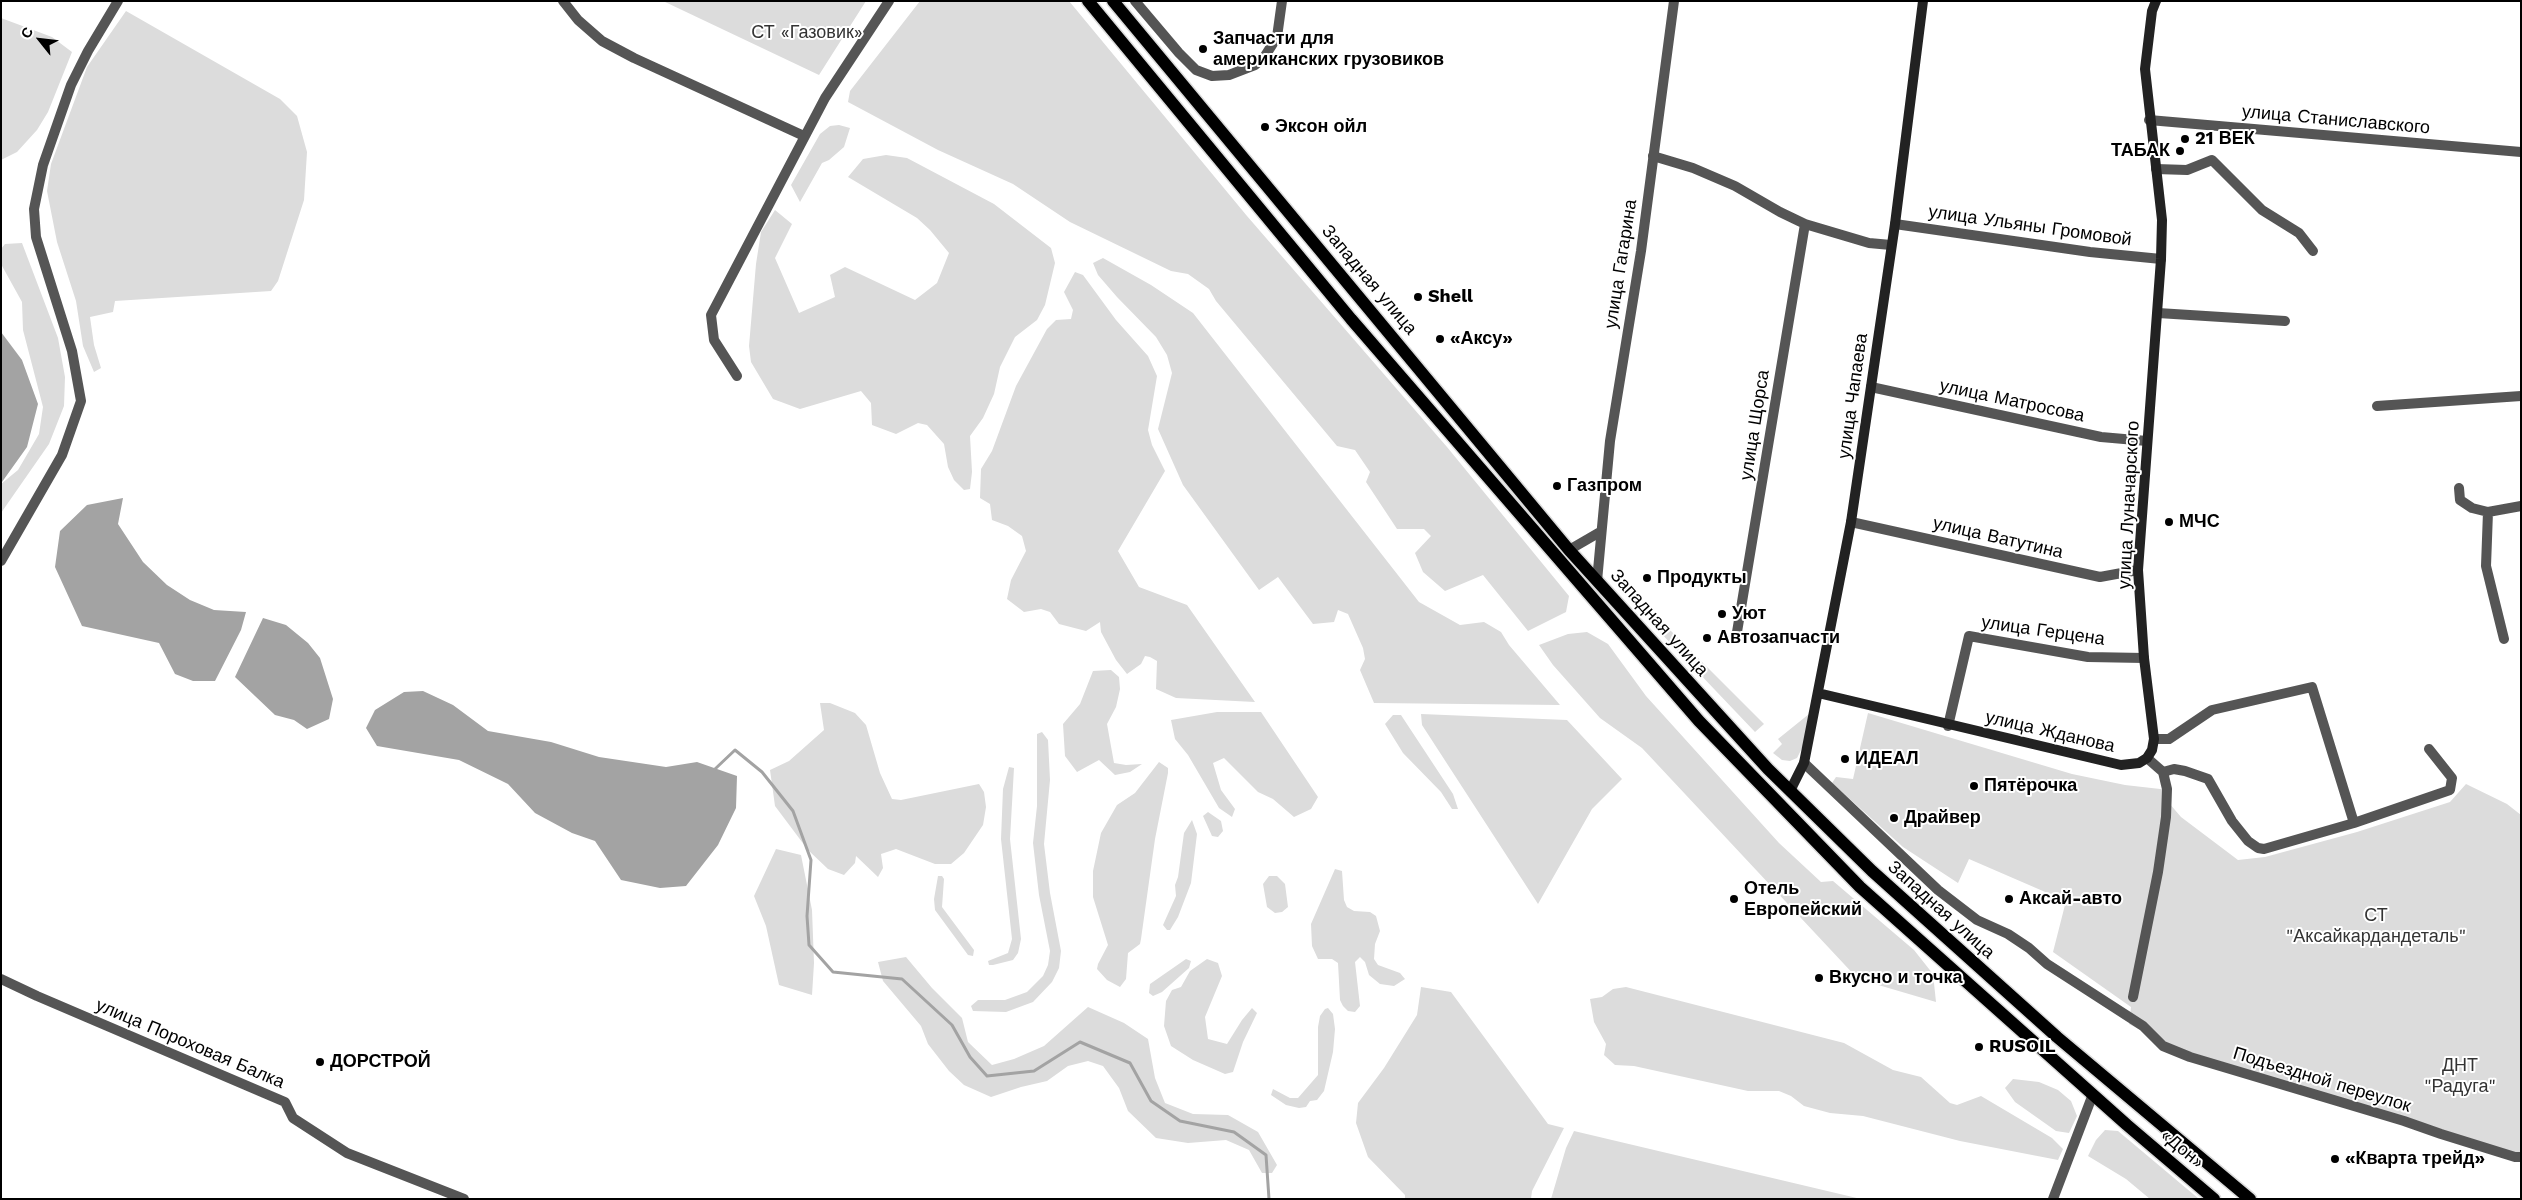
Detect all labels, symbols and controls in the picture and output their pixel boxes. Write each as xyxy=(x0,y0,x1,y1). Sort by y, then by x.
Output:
north arrow xyxy=(15,15,65,65)
park label: СТ «Газовик» xyxy=(751,22,863,44)
text: С xyxy=(17,24,36,41)
place label: Запчасти для американских грузовиков xyxy=(1213,28,1444,70)
marker: Запчасти для американских грузовиков xyxy=(1197,43,1209,55)
street label: улица Станиславского xyxy=(2241,101,2431,139)
place label: Эксон ойл xyxy=(1275,116,1367,138)
marker: Эксон ойл xyxy=(1259,121,1271,133)
place label: 21 ВЕК xyxy=(2195,128,2255,150)
marker: 21 ВЕК xyxy=(2179,133,2191,145)
place label: ТАБАК xyxy=(2111,140,2170,162)
marker: ТАБАК xyxy=(2174,145,2186,157)
street label: улица Гагарина xyxy=(1600,198,1642,330)
street label: улица Ульяны Громовой xyxy=(1927,201,2133,251)
street label: Западная улица xyxy=(1317,221,1421,339)
place label: Shell xyxy=(1428,286,1473,308)
marker: Shell xyxy=(1412,291,1424,303)
place label: «Аксу» xyxy=(1450,328,1513,350)
street label: улица Чапаева xyxy=(1833,332,1873,460)
marker: «Аксу» xyxy=(1434,333,1446,345)
street label: улица Щорса xyxy=(1736,368,1774,482)
street label: улица Матросова xyxy=(1938,375,2086,427)
street label: улица Луначарского xyxy=(2114,420,2144,590)
place label: Газпром xyxy=(1567,475,1642,497)
marker: Газпром xyxy=(1551,480,1563,492)
place label: МЧС xyxy=(2179,511,2220,533)
street label: улица Ватутина xyxy=(1931,513,2065,563)
marker: МЧС xyxy=(2163,516,2175,528)
street label: Западная улица xyxy=(1605,565,1713,681)
place label: Продукты xyxy=(1657,567,1747,589)
marker: Продукты xyxy=(1641,572,1653,584)
place label: Уют xyxy=(1732,603,1766,625)
marker: Уют xyxy=(1716,608,1728,620)
street label: улица Герцена xyxy=(1980,612,2106,650)
place label: Автозапчасти xyxy=(1717,627,1840,649)
marker: Автозапчасти xyxy=(1701,632,1713,644)
street label: улица Жданова xyxy=(1983,707,2117,757)
place label: ИДЕАЛ xyxy=(1855,748,1919,770)
marker: ИДЕАЛ xyxy=(1839,753,1851,765)
place label: Пятёрочка xyxy=(1984,775,2077,797)
marker: Пятёрочка xyxy=(1968,780,1980,792)
place label: Драйвер xyxy=(1904,807,1981,829)
marker: Драйвер xyxy=(1888,812,1900,824)
street label: Западная улица xyxy=(1883,856,1999,964)
place label: Отель Европейский xyxy=(1744,878,1862,921)
place label: Аксай-авто xyxy=(2019,888,2122,910)
marker: Отель Европейский xyxy=(1728,893,1740,905)
marker: Аксай-авто xyxy=(2003,893,2015,905)
park label: СТ "Аксайкардандеталь" xyxy=(2286,905,2466,948)
place label: Вкусно и точка xyxy=(1829,967,1962,989)
marker: Вкусно и точка xyxy=(1813,972,1825,984)
street label: улица Пороховая Балка xyxy=(92,994,288,1094)
place label: RUSOIL xyxy=(1989,1036,2056,1058)
marker: RUSOIL xyxy=(1973,1041,1985,1053)
street label: Подъездной переулок xyxy=(2230,1043,2414,1117)
place label: ДОРСТРОЙ xyxy=(330,1051,431,1073)
park label: ДНТ "Радуга" xyxy=(2424,1055,2496,1098)
marker: ДОРСТРОЙ xyxy=(314,1056,326,1068)
street label: «Дон» xyxy=(2156,1125,2208,1173)
place label: «Кварта трейд» xyxy=(2345,1148,2485,1170)
marker: «Кварта трейд» xyxy=(2329,1153,2341,1165)

